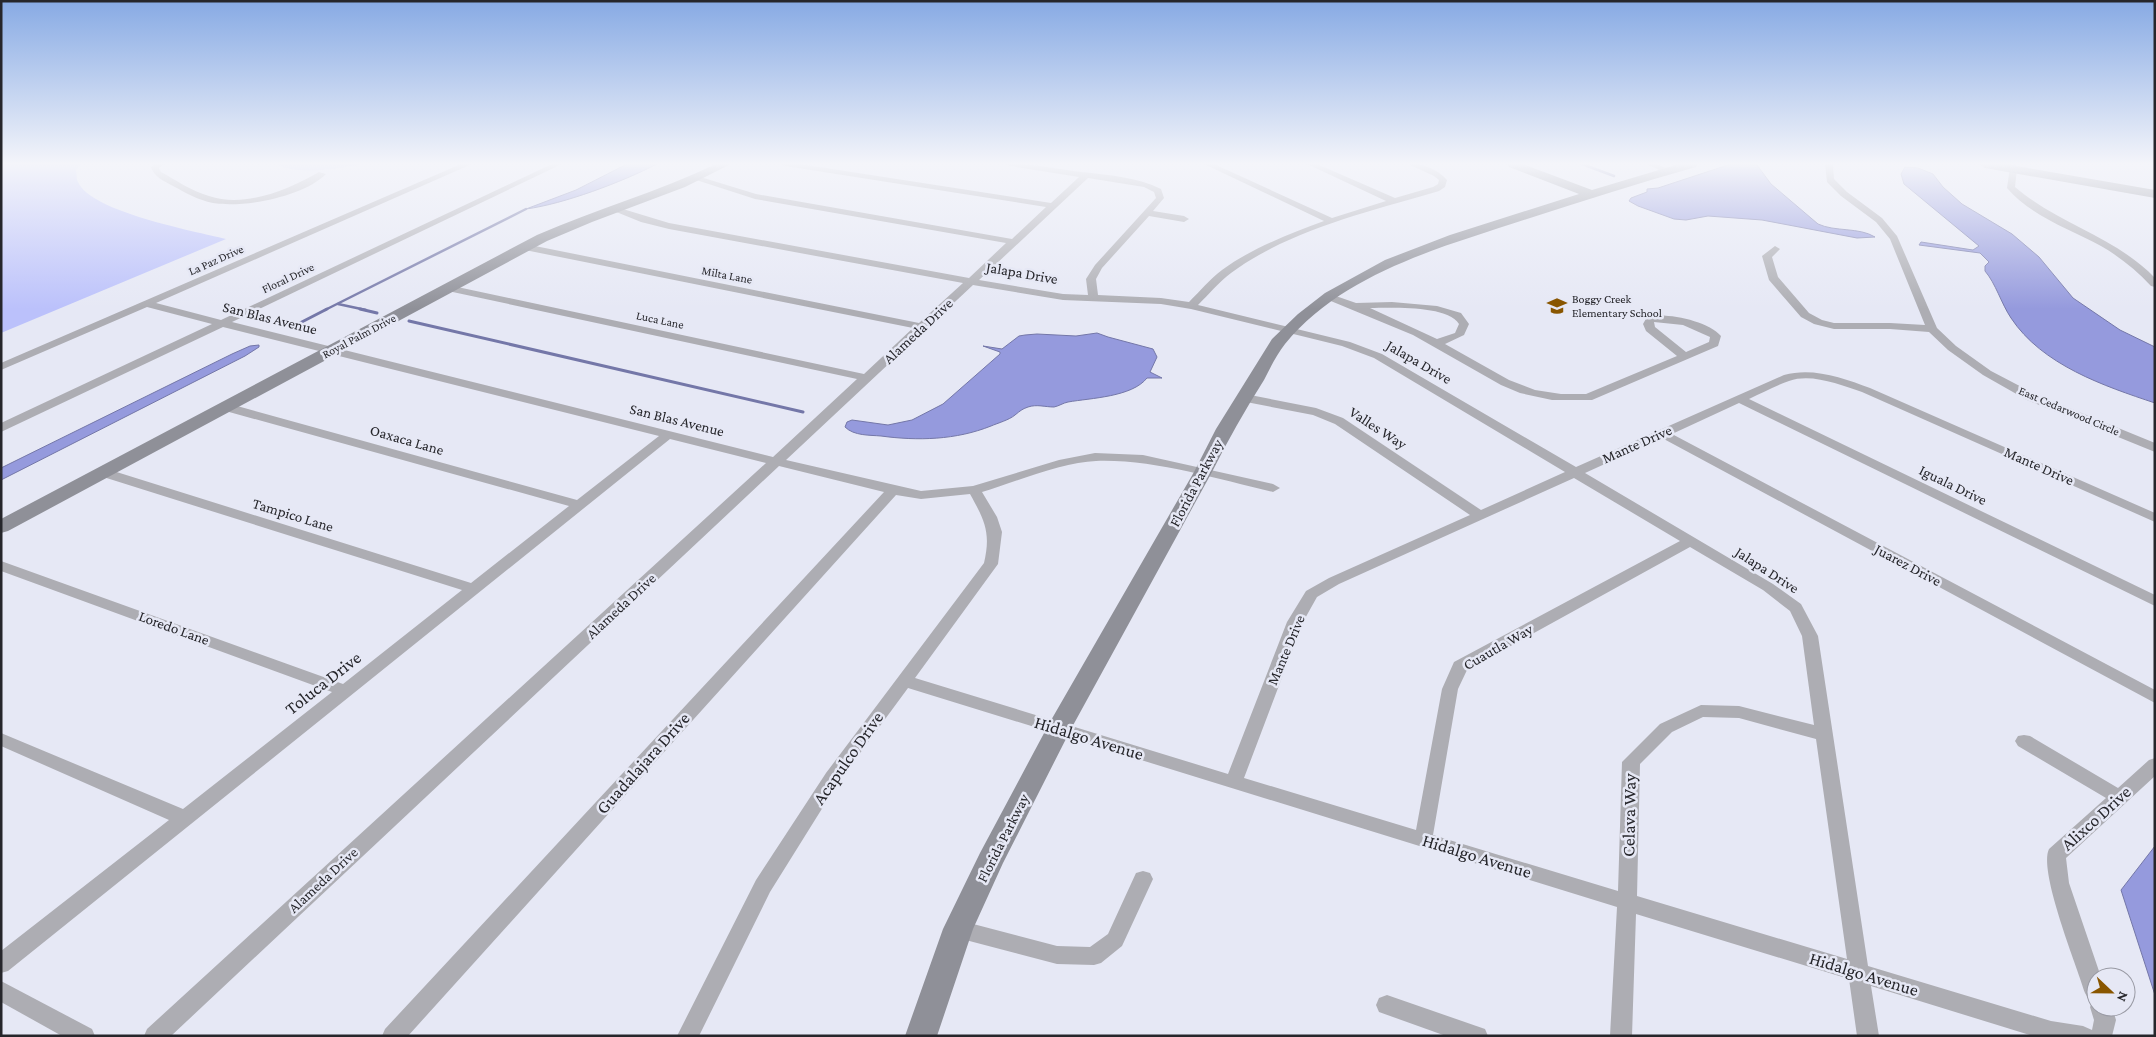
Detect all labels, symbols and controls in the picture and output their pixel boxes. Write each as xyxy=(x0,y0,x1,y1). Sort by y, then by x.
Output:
street label: La Paz Drive xyxy=(186,242,246,278)
street label: Jalapa Drive xyxy=(983,258,1059,288)
street label: Floral Drive xyxy=(260,260,316,296)
street label: Milta Lane xyxy=(701,263,753,287)
place label: Boggy Creek Elementary School xyxy=(1572,292,1662,320)
street label: Alameda Drive xyxy=(880,295,956,367)
school or university icon: Boggy Creek Elementary School xyxy=(1546,295,1568,317)
street label: San Blas Avenue xyxy=(221,299,319,338)
street label: Luca Lane xyxy=(635,308,685,332)
street label: Royal Palm Drive xyxy=(320,311,398,361)
street label: Jalapa Drive xyxy=(1381,336,1455,388)
street label: East Cedarwood Circle xyxy=(2016,383,2122,439)
street label: San Blas Avenue xyxy=(628,401,726,440)
street label: Valles Way xyxy=(1346,404,1410,453)
street label: Mante Drive xyxy=(1600,421,1675,466)
street label: Oaxaca Lane xyxy=(368,422,446,458)
street label: Florida Parkway xyxy=(1166,436,1227,530)
street label: Mante Drive xyxy=(2002,444,2077,489)
street label: Iguala Drive xyxy=(1916,462,1990,509)
street label: Tampico Lane xyxy=(250,495,336,536)
street label: Juarez Drive xyxy=(1870,540,1944,590)
street label: Jalapa Drive xyxy=(1730,542,1802,598)
street label: Alameda Drive xyxy=(583,570,659,642)
street label: Loredo Lane xyxy=(137,608,212,648)
street label: Mante Drive xyxy=(1264,612,1308,687)
street label: Cuautla Way xyxy=(1461,621,1536,674)
street label: Toluca Drive xyxy=(281,647,365,719)
street label: Guadalajara Drive xyxy=(592,708,695,819)
street label: Acapulco Drive xyxy=(809,708,887,808)
street label: Hidalgo Avenue xyxy=(1032,712,1146,764)
street label: Celava Way xyxy=(1618,772,1640,857)
street label: Alixco Drive xyxy=(2057,782,2135,854)
street label: Florida Parkway xyxy=(974,791,1033,885)
street label: Hidalgo Avenue xyxy=(1420,830,1534,882)
street label: Alameda Drive xyxy=(285,844,361,916)
street label: Hidalgo Avenue xyxy=(1807,948,1921,1000)
north arrow xyxy=(2086,967,2136,1017)
text: N xyxy=(2114,989,2132,1005)

